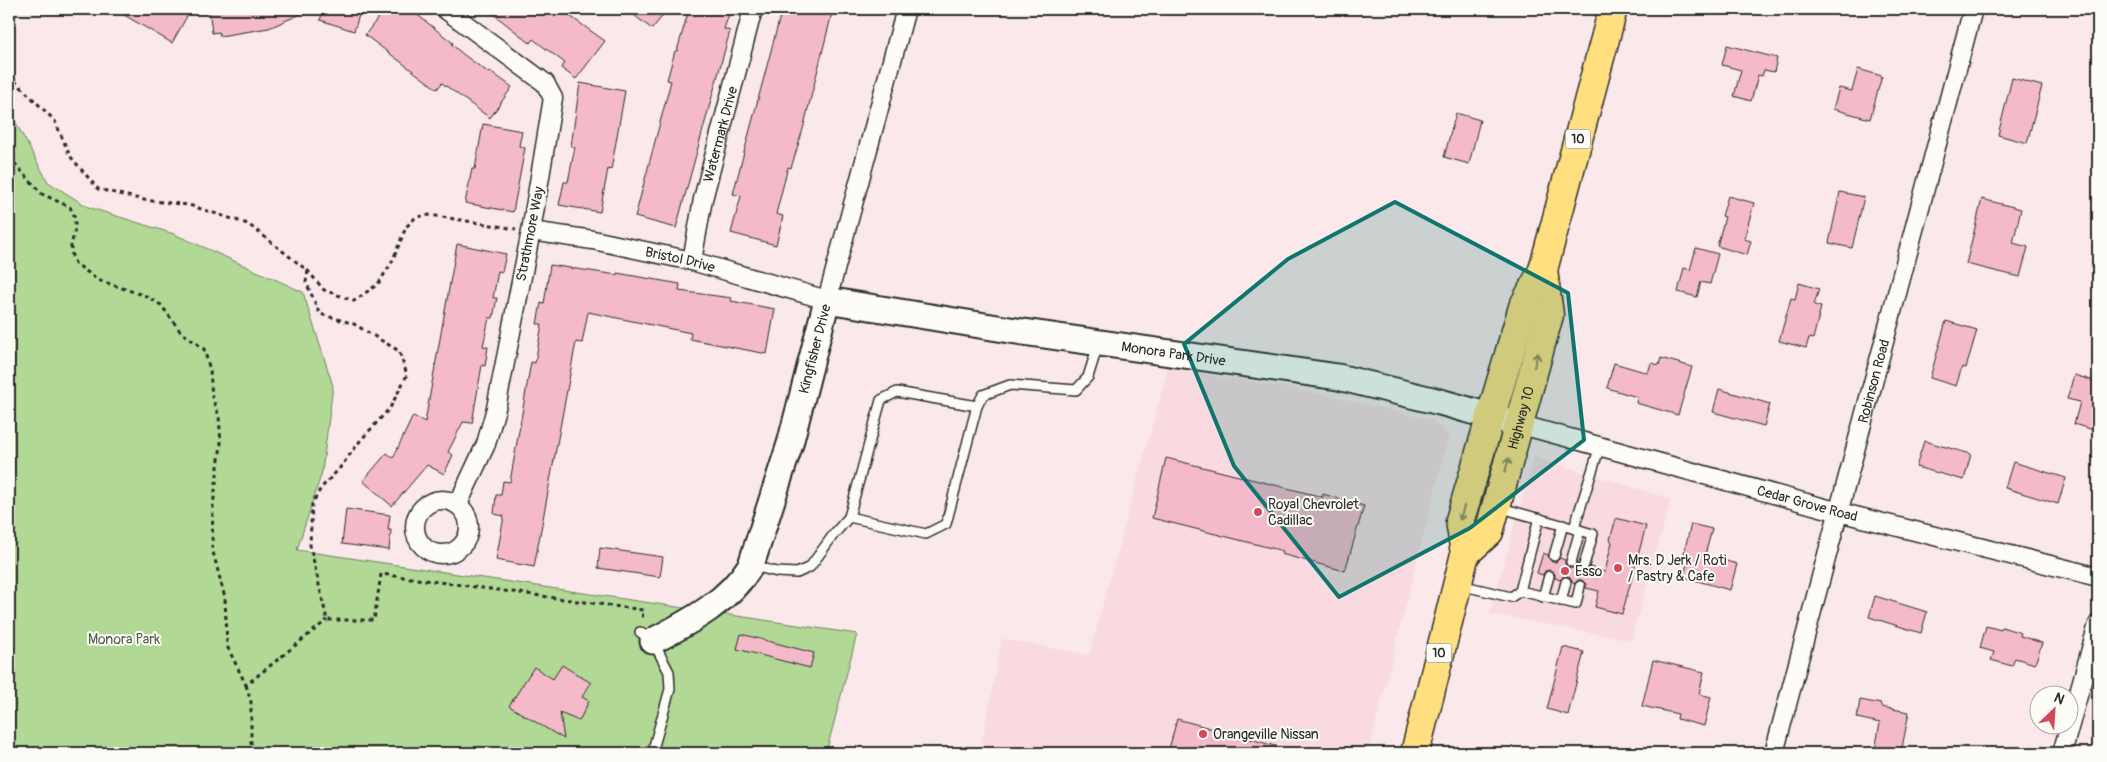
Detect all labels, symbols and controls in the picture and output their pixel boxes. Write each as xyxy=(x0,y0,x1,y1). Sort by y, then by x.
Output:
street label: Watermark Drive xyxy=(699,84,741,184)
road number: 10 xyxy=(1566,130,1590,148)
street label: Strathmore Way xyxy=(512,185,548,283)
street label: Bristol Drive xyxy=(644,243,717,276)
street label: Kingfisher Drive xyxy=(795,302,834,395)
street label: Robinson Road xyxy=(1854,337,1893,425)
street label: Monora Park Drive xyxy=(1120,338,1227,369)
one-way arrow xyxy=(1532,353,1542,369)
street label: Highway 10 xyxy=(1504,384,1537,452)
one-way arrow xyxy=(1503,458,1512,474)
street label: Cedar Grove Road xyxy=(1755,481,1860,525)
place label: Royal Chevrolet Cadillac xyxy=(1268,496,1359,529)
one-way arrow xyxy=(1457,505,1466,521)
marker: Royal Chevrolet Cadillac xyxy=(1252,506,1264,518)
place label: Mrs. D Jerk / Roti / Pastry & Cafe xyxy=(1628,552,1727,585)
marker: Mrs. D Jerk / Roti / Pastry & Cafe xyxy=(1612,562,1624,574)
place label: Esso xyxy=(1575,563,1603,580)
marker: Esso xyxy=(1559,565,1571,577)
park label: Monora Park xyxy=(88,631,160,648)
road number: 10 xyxy=(1426,644,1452,662)
north arrow xyxy=(2030,684,2080,734)
text: N xyxy=(2051,689,2067,708)
place label: Orangeville Nissan xyxy=(1213,726,1319,743)
marker: Orangeville Nissan xyxy=(1197,728,1209,740)

